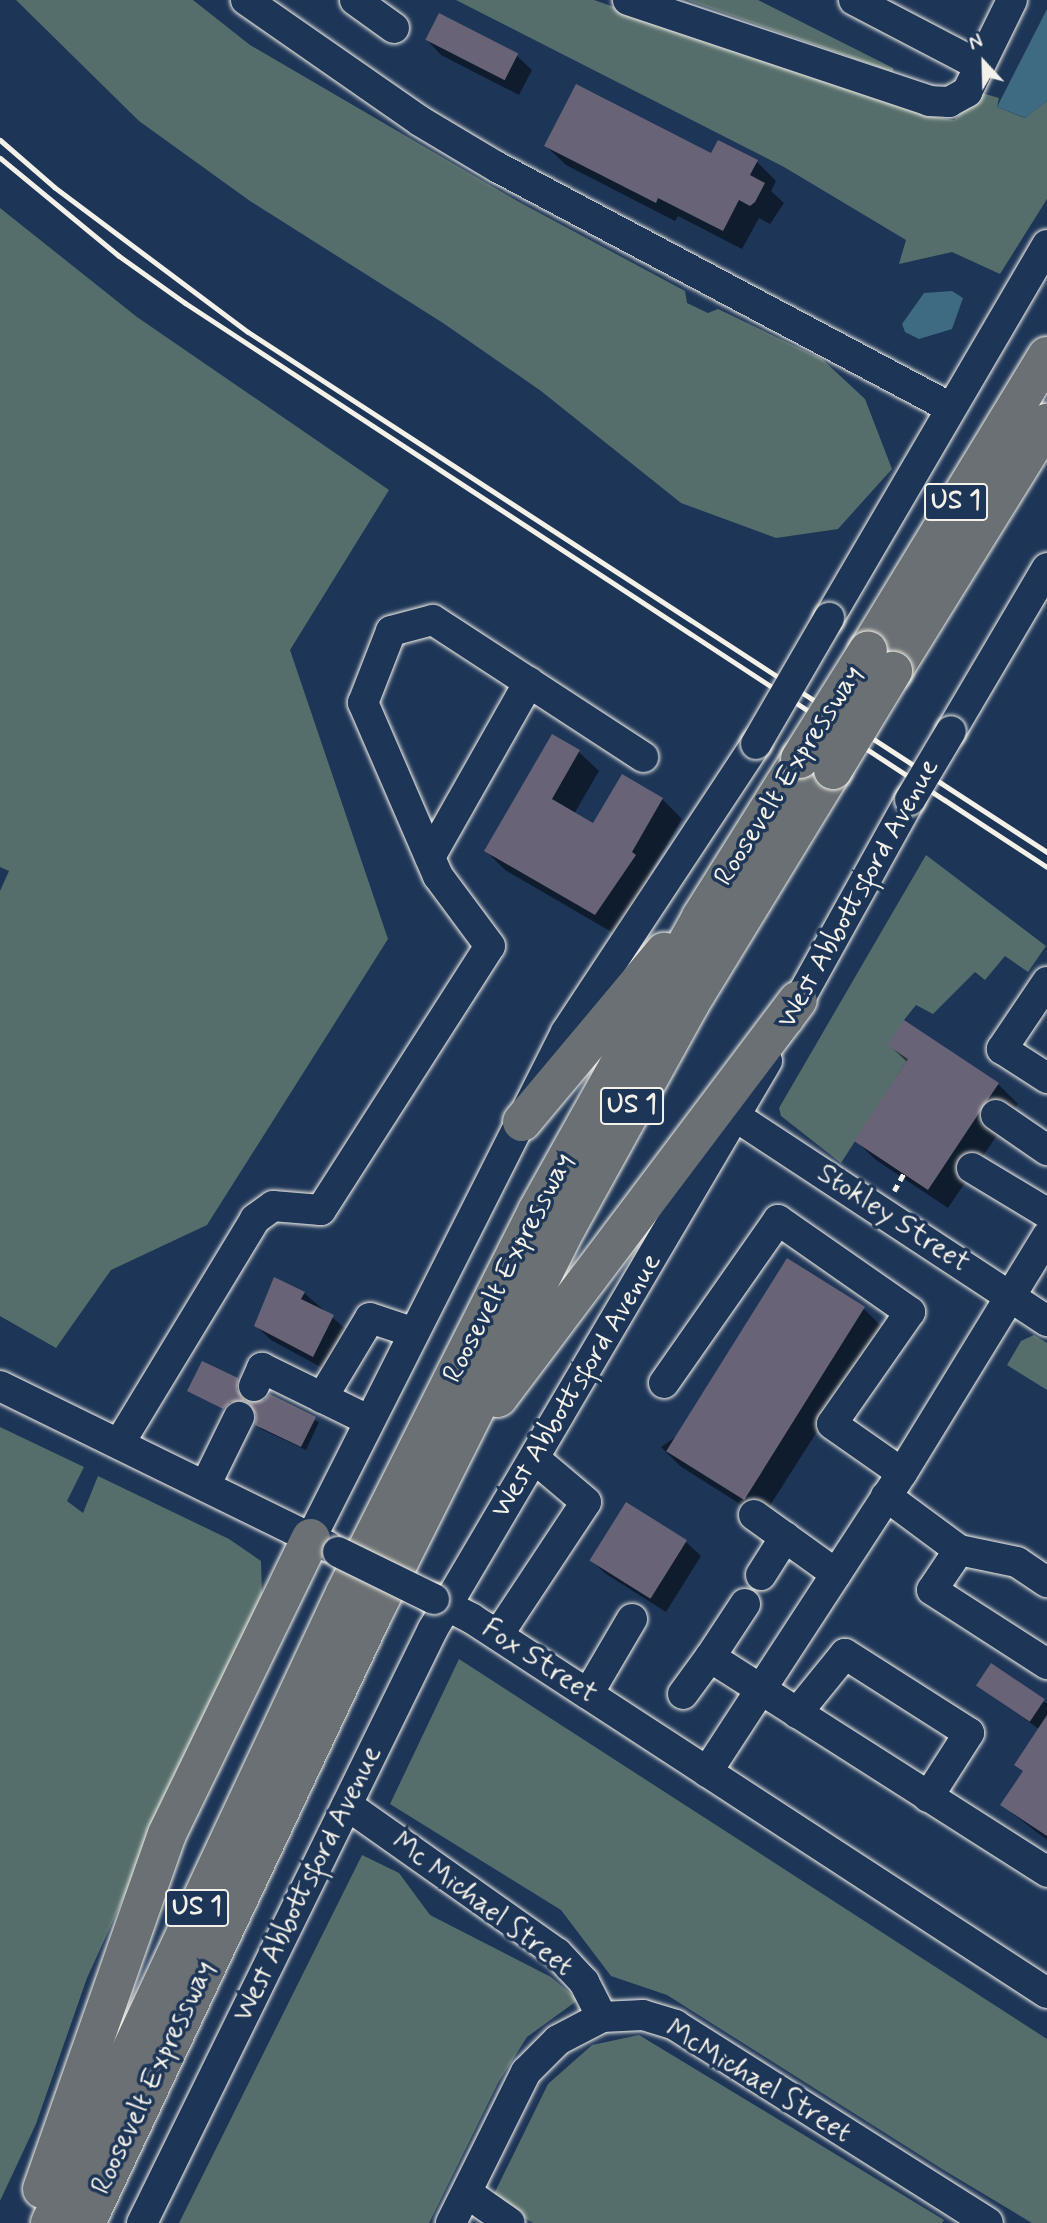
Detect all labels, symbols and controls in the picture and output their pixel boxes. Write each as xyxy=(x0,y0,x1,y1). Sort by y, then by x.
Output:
north arrow xyxy=(949,28,1019,98)
text: N xyxy=(965,29,986,57)
road number: US 1 xyxy=(923,480,989,524)
street label: Roosevelt Expressway xyxy=(705,656,873,896)
street label: West Abbottsford Avenue xyxy=(770,753,948,1035)
road number: US 1 xyxy=(599,1084,665,1128)
street label: Roosevelt Expressway xyxy=(434,1143,584,1393)
street label: Stokley Street xyxy=(811,1158,975,1280)
street label: West Abbottsford Avenue xyxy=(484,1247,670,1525)
street label: Fox Street xyxy=(476,1613,602,1711)
street label: West Abbottsford Avenue xyxy=(226,1740,390,2028)
street label: Mc Michael Street xyxy=(382,1824,582,1986)
road number: US 1 xyxy=(164,1885,230,1930)
street label: Roosevelt Expressway xyxy=(83,1952,225,2204)
street label: McMichael Street xyxy=(657,2012,859,2152)

